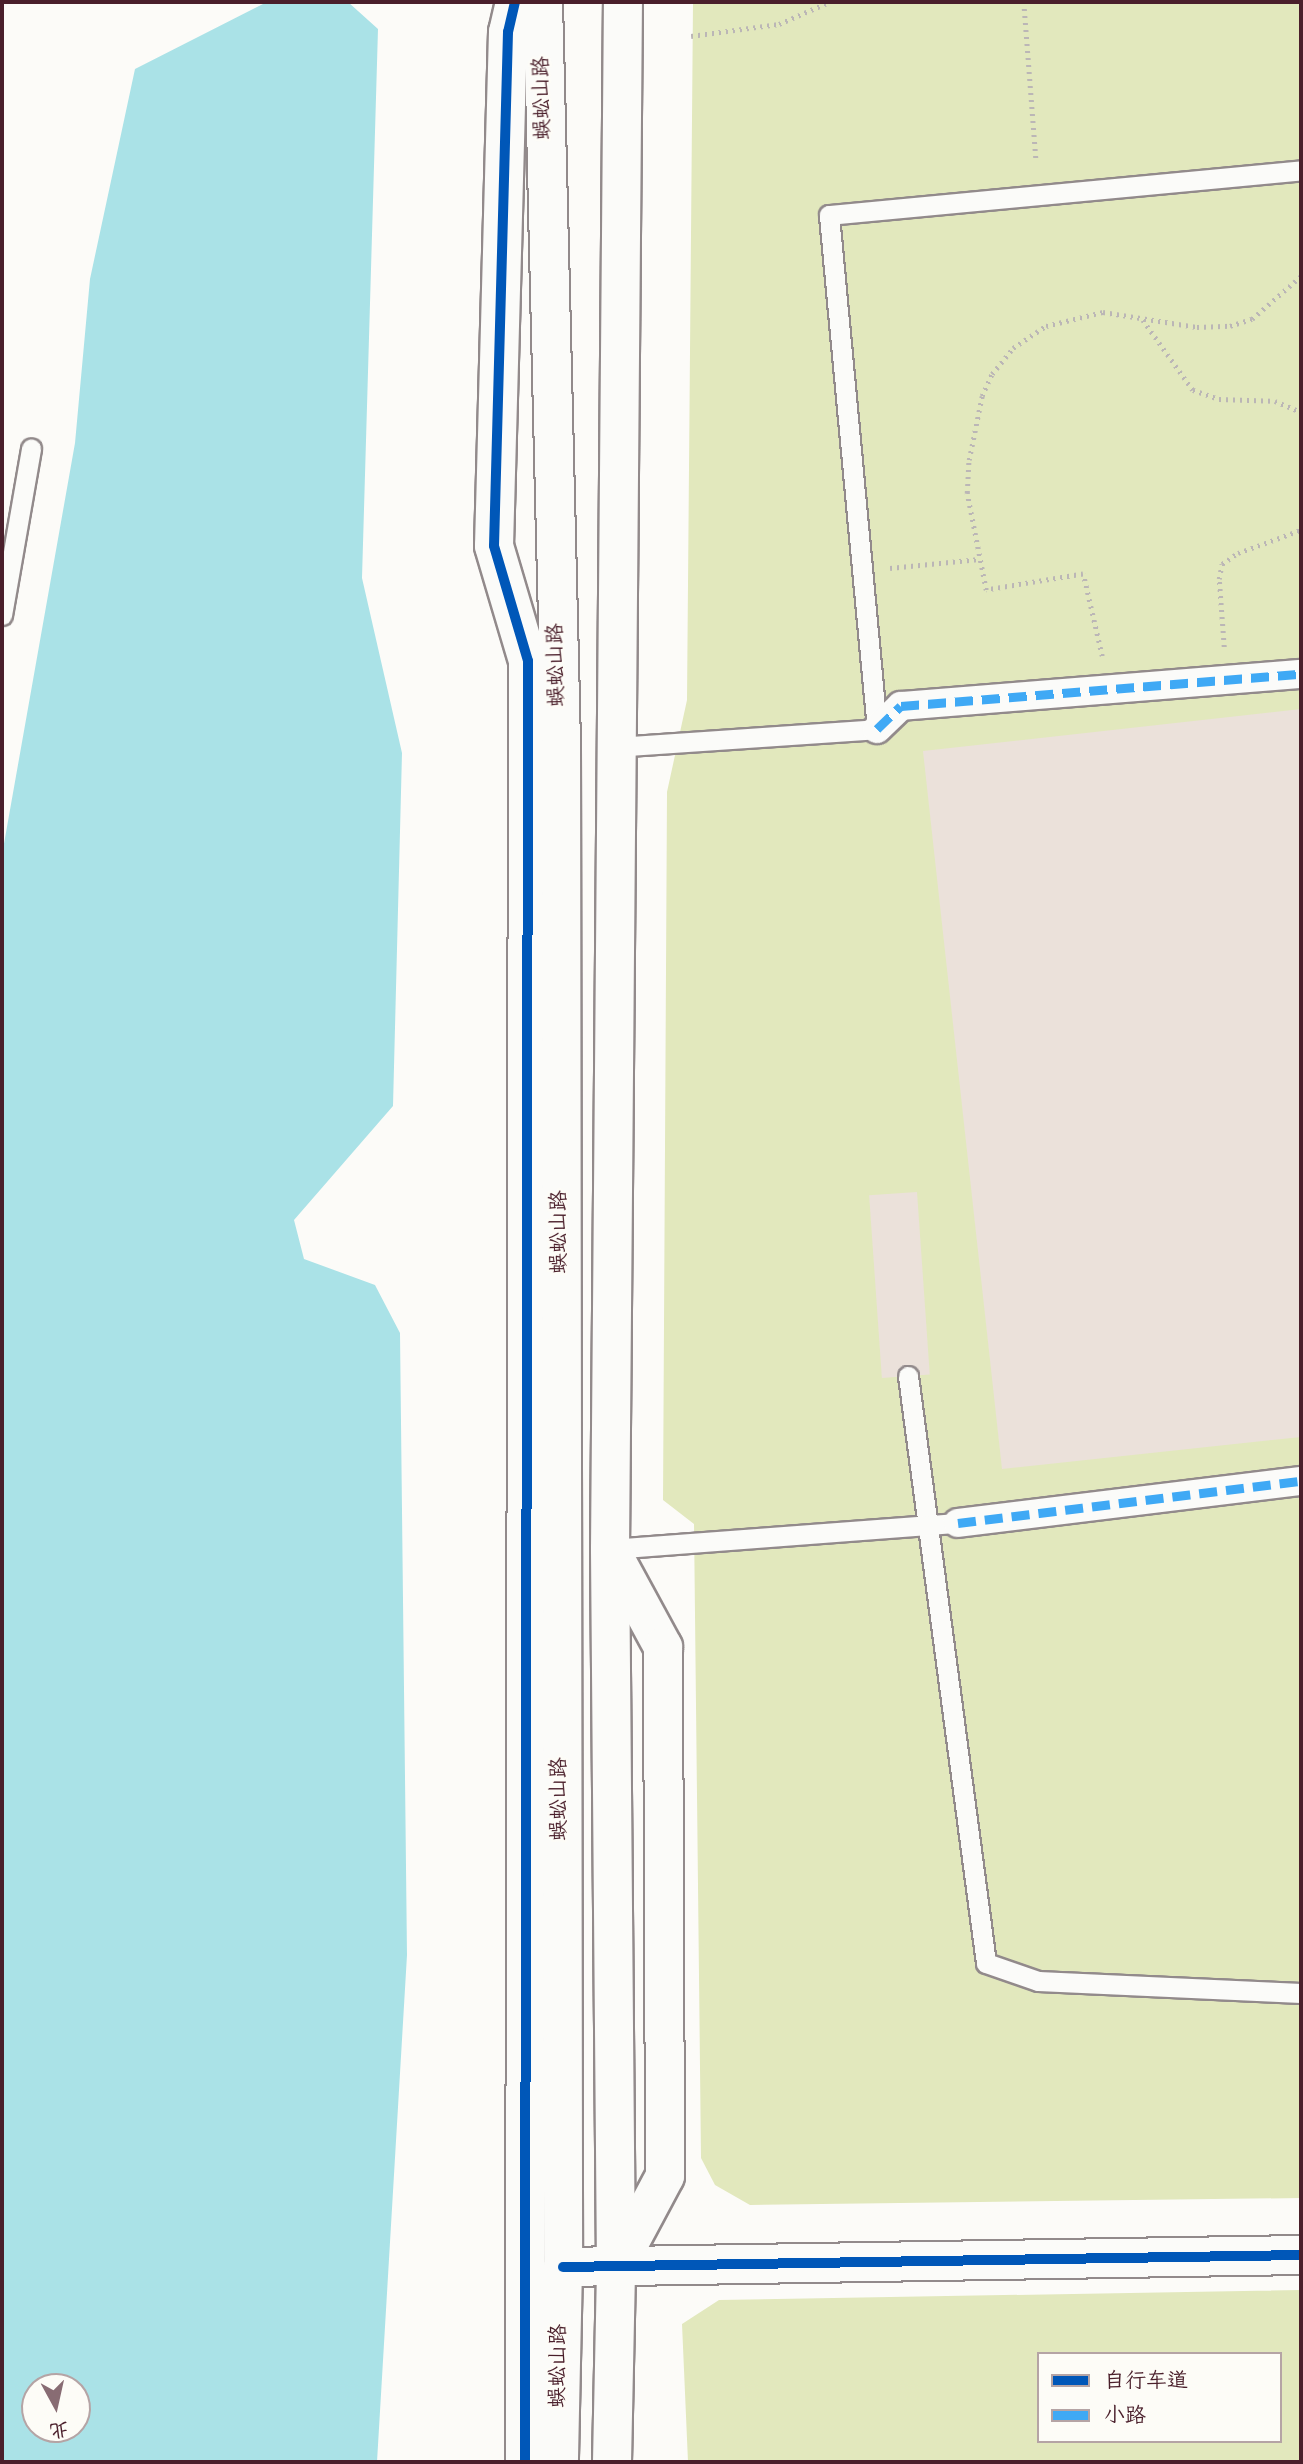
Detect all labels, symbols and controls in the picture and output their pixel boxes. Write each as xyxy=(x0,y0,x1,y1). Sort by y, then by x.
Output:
street label: 蜈蚣山路 xyxy=(532,56,558,140)
street label: 蜈蚣山路 xyxy=(546,623,572,707)
street label: 蜈蚣山路 xyxy=(549,1190,575,1274)
street label: 蜈蚣山路 xyxy=(549,1757,575,1841)
street label: 蜈蚣山路 xyxy=(548,2324,574,2408)
legend xyxy=(1037,2352,1282,2443)
text: 自行车道 xyxy=(1104,2371,1188,2396)
north arrow xyxy=(21,2373,91,2443)
text: 小路 xyxy=(1104,2406,1146,2431)
text: 北 xyxy=(48,2415,70,2440)

